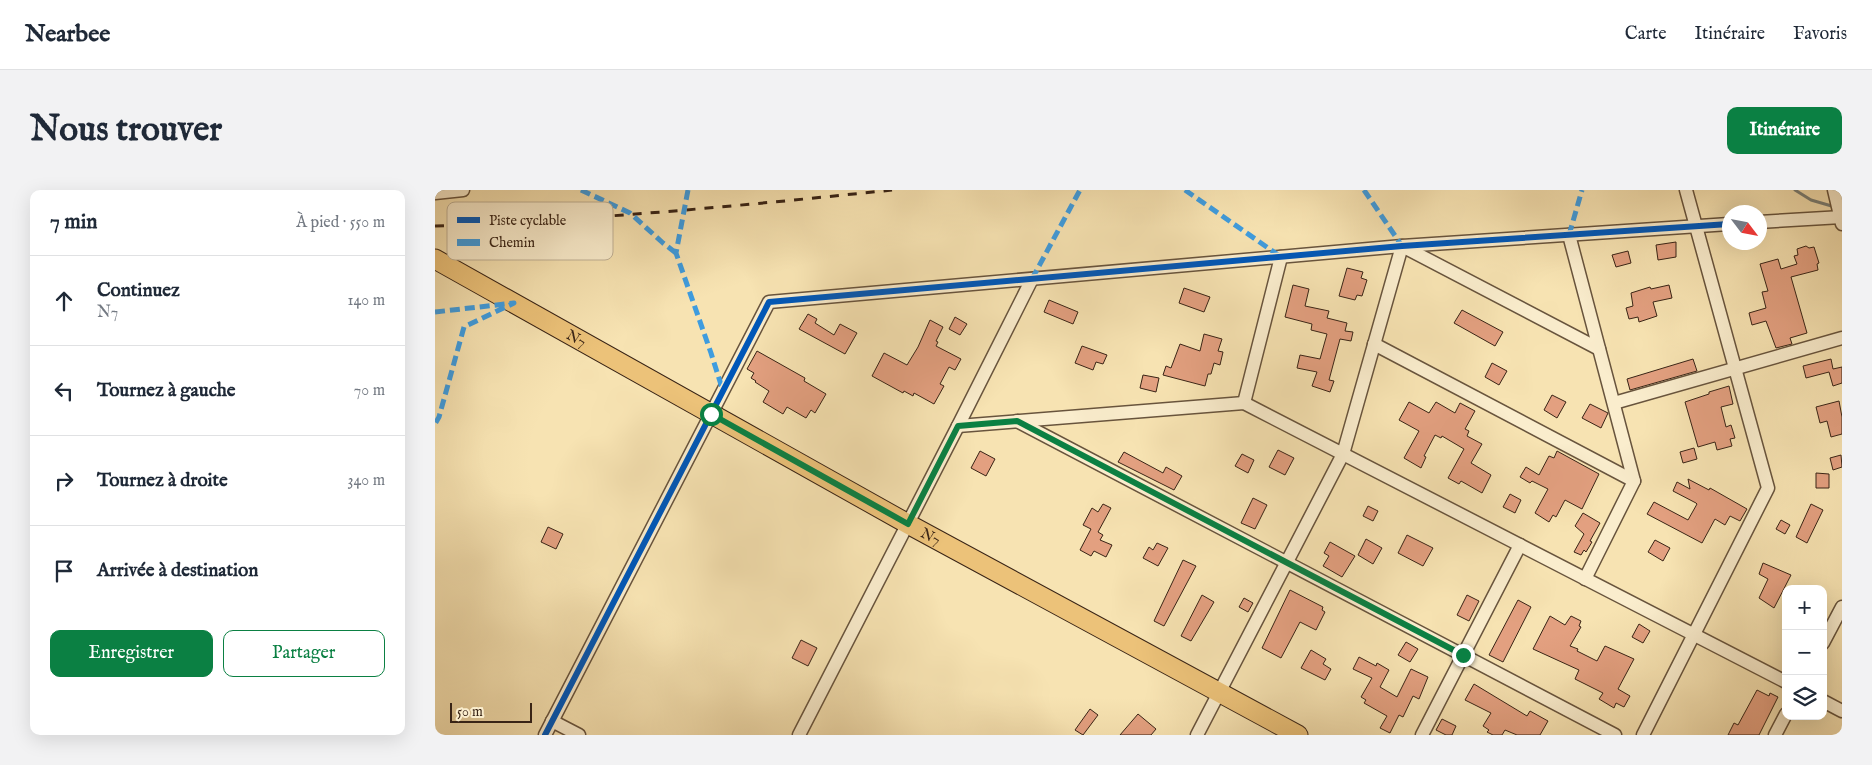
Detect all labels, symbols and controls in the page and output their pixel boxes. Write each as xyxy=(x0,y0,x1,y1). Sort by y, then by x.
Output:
text: Nearbee xyxy=(25,19,110,50)
text: Carte xyxy=(1625,23,1667,46)
text: Itinéraire xyxy=(1695,23,1765,46)
text: Favoris xyxy=(1793,23,1847,46)
button: Itinéraire xyxy=(1727,107,1842,154)
text: Nous trouver xyxy=(30,108,222,153)
legend xyxy=(447,202,613,260)
north arrow xyxy=(1722,205,1767,250)
text: 7 min xyxy=(50,209,97,236)
text: Piste cyclable xyxy=(489,212,567,230)
text: À pied · 550 m xyxy=(296,213,385,233)
text: Chemin xyxy=(489,234,535,252)
text: Continuez xyxy=(97,279,180,303)
icon: ahead xyxy=(50,287,78,315)
text: 140 m xyxy=(347,291,385,311)
text: N7 xyxy=(97,303,118,323)
street label: N7 xyxy=(563,325,590,351)
icon: left xyxy=(50,377,78,405)
text: Tournez à gauche xyxy=(97,379,236,403)
text: 70 m xyxy=(354,381,385,401)
route start xyxy=(700,403,723,426)
icon: right xyxy=(50,467,78,495)
text: Tournez à droite xyxy=(97,469,228,493)
text: 340 m xyxy=(347,471,385,491)
street label: N7 xyxy=(917,523,944,549)
icon: arrive xyxy=(50,557,78,585)
text: Arrivée à destination xyxy=(97,559,258,583)
map controls xyxy=(1782,585,1827,720)
button: + xyxy=(1782,585,1827,630)
button: Enregistrer xyxy=(50,630,213,677)
button: Partager xyxy=(223,630,385,677)
button: − xyxy=(1782,630,1827,675)
route end xyxy=(1452,644,1475,667)
button: layers xyxy=(1782,675,1827,720)
scale bar xyxy=(450,700,533,723)
text: 50 m xyxy=(457,703,483,721)

